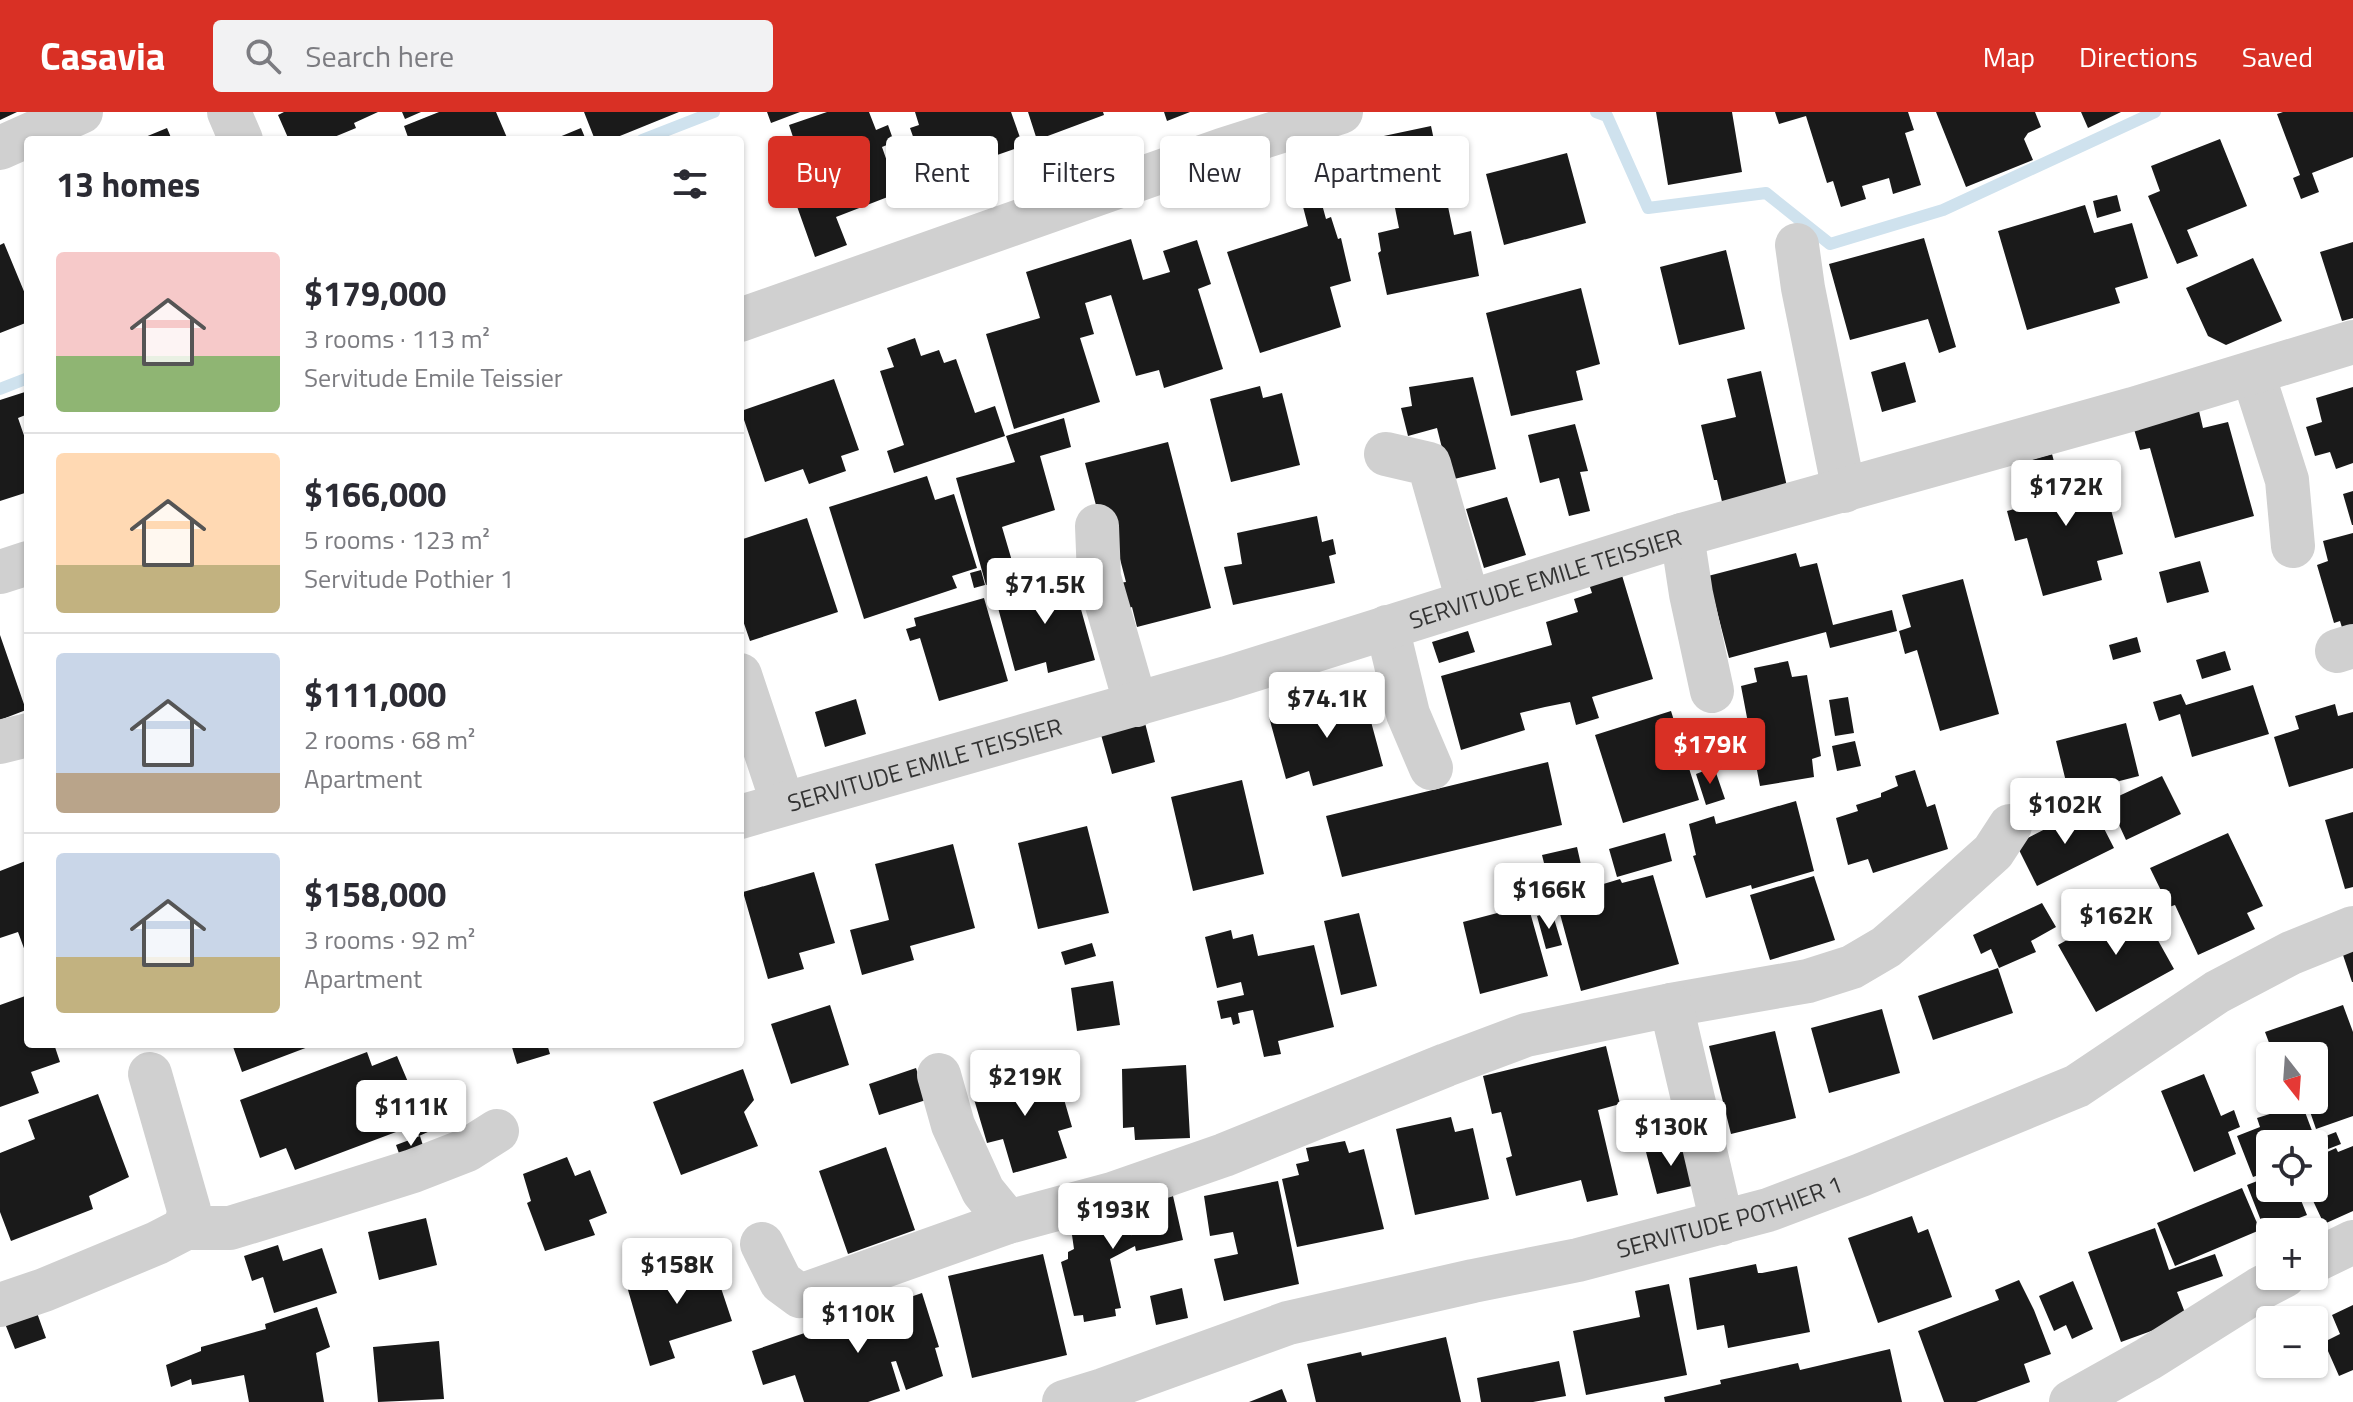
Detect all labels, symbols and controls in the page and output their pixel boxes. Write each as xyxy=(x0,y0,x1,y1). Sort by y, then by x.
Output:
search box xyxy=(213,20,773,92)
text: Casavia xyxy=(40,27,165,85)
text: Search here xyxy=(305,33,454,79)
icon: search xyxy=(241,34,285,78)
text: Map xyxy=(1983,35,2035,78)
text: Directions xyxy=(2079,35,2198,78)
text: Saved xyxy=(2242,35,2313,78)
chip: Buy xyxy=(768,136,870,208)
chip: Rent xyxy=(886,136,998,208)
chip: Filters xyxy=(1014,136,1144,208)
chip: New xyxy=(1160,136,1270,208)
chip: Apartment xyxy=(1286,136,1469,208)
text: 13 homes xyxy=(56,158,200,210)
icon: filters xyxy=(668,162,712,206)
text: $179,000 xyxy=(304,267,446,319)
icon: home xyxy=(120,284,216,380)
text: 3 rooms · 113 m² xyxy=(304,319,490,358)
text: Servitude Emile Teissier xyxy=(304,358,563,397)
pin: $172K xyxy=(2010,460,2122,528)
text: $172K xyxy=(2029,466,2103,505)
text: $166,000 xyxy=(304,468,446,520)
icon: home xyxy=(120,485,216,581)
street label: SERVITUDE EMILE TEISSIER xyxy=(1404,518,1686,638)
text: 5 rooms · 123 m² xyxy=(304,520,490,559)
pin: $71.5K xyxy=(980,558,1110,626)
text: Servitude Pothier 1 xyxy=(304,559,514,598)
text: $71.5K xyxy=(1005,564,1085,603)
text: $111,000 xyxy=(304,668,446,720)
pin: $74.1K xyxy=(1262,672,1392,740)
text: $74.1K xyxy=(1287,678,1367,717)
icon: home xyxy=(120,685,216,781)
street label: SERVITUDE EMILE TEISSIER xyxy=(783,708,1066,821)
pin: $179K xyxy=(1654,718,1766,786)
text: 2 rooms · 68 m² xyxy=(304,720,475,759)
text: $179K xyxy=(1673,724,1747,763)
text: Apartment xyxy=(304,759,422,798)
pin: $102K xyxy=(2009,778,2121,846)
text: $102K xyxy=(2028,784,2102,823)
pin: $166K xyxy=(1493,863,1605,931)
text: $158,000 xyxy=(304,868,446,920)
text: $166K xyxy=(1512,869,1586,908)
icon: home xyxy=(120,885,216,981)
pin: $162K xyxy=(2060,889,2172,957)
text: $162K xyxy=(2079,895,2153,934)
text: 3 rooms · 92 m² xyxy=(304,920,475,959)
text: Apartment xyxy=(304,959,422,998)
north arrow xyxy=(2256,1042,2328,1114)
map controls xyxy=(2256,1042,2328,1378)
pin: $219K xyxy=(969,1050,1081,1118)
text: $219K xyxy=(988,1056,1062,1095)
pin: $111K xyxy=(355,1080,467,1148)
text: $111K xyxy=(374,1086,448,1125)
pin: $130K xyxy=(1615,1100,1727,1168)
text: $130K xyxy=(1634,1106,1708,1145)
button: locate xyxy=(2256,1130,2328,1202)
street label: SERVITUDE POTHIER 1 xyxy=(1613,1166,1848,1267)
pin: $193K xyxy=(1057,1183,1169,1251)
text: $193K xyxy=(1076,1189,1150,1228)
button: + xyxy=(2256,1218,2328,1290)
pin: $158K xyxy=(621,1238,733,1306)
text: $158K xyxy=(640,1244,714,1283)
pin: $110K xyxy=(802,1287,914,1355)
text: $110K xyxy=(821,1293,895,1332)
button: − xyxy=(2256,1306,2328,1378)

